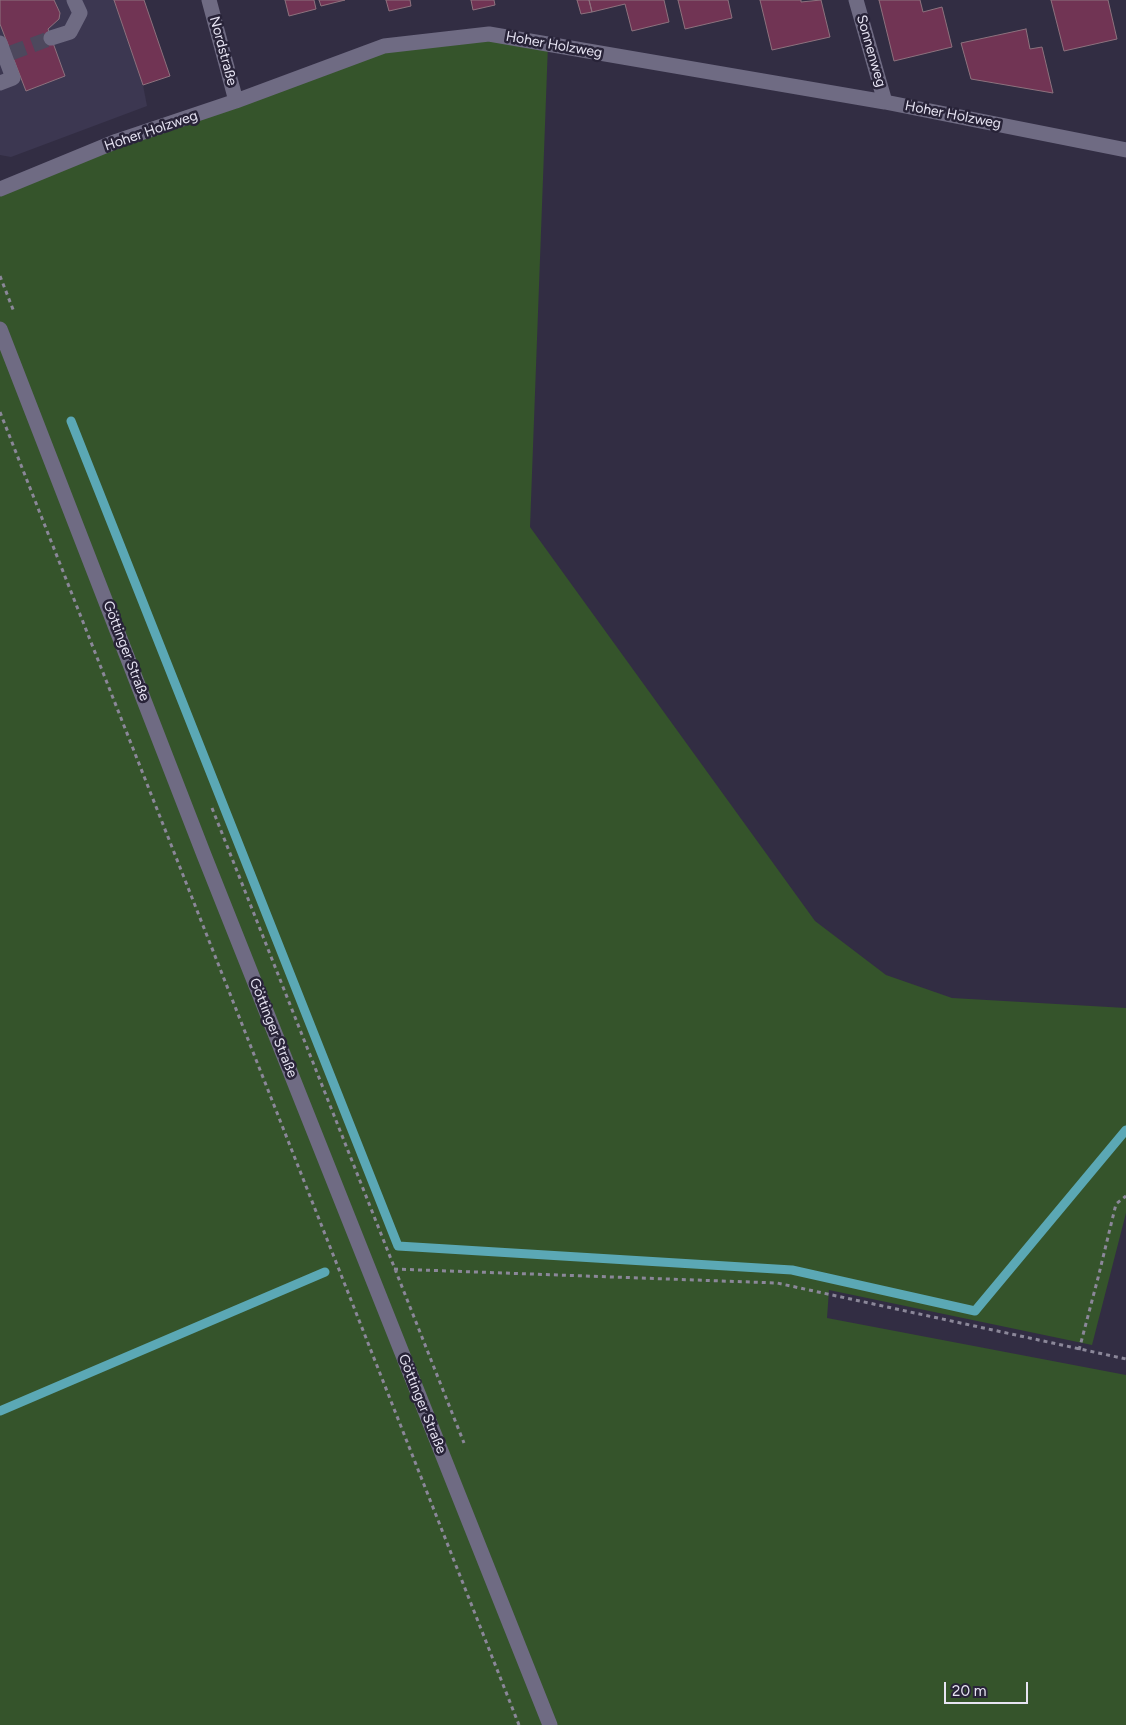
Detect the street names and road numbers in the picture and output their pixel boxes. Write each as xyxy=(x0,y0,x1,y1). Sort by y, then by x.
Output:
street label: Sonnenweg xyxy=(853,13,889,89)
street label: Nordstraße xyxy=(206,14,240,88)
street label: Hoher Holzweg xyxy=(505,28,603,62)
street label: Hoher Holzweg xyxy=(904,97,1002,133)
street label: Hoher Holzweg xyxy=(102,107,200,155)
street label: Göttinger Straße xyxy=(99,599,153,703)
street label: Göttinger Straße xyxy=(245,976,301,1080)
street label: Göttinger Straße xyxy=(394,1352,450,1456)

